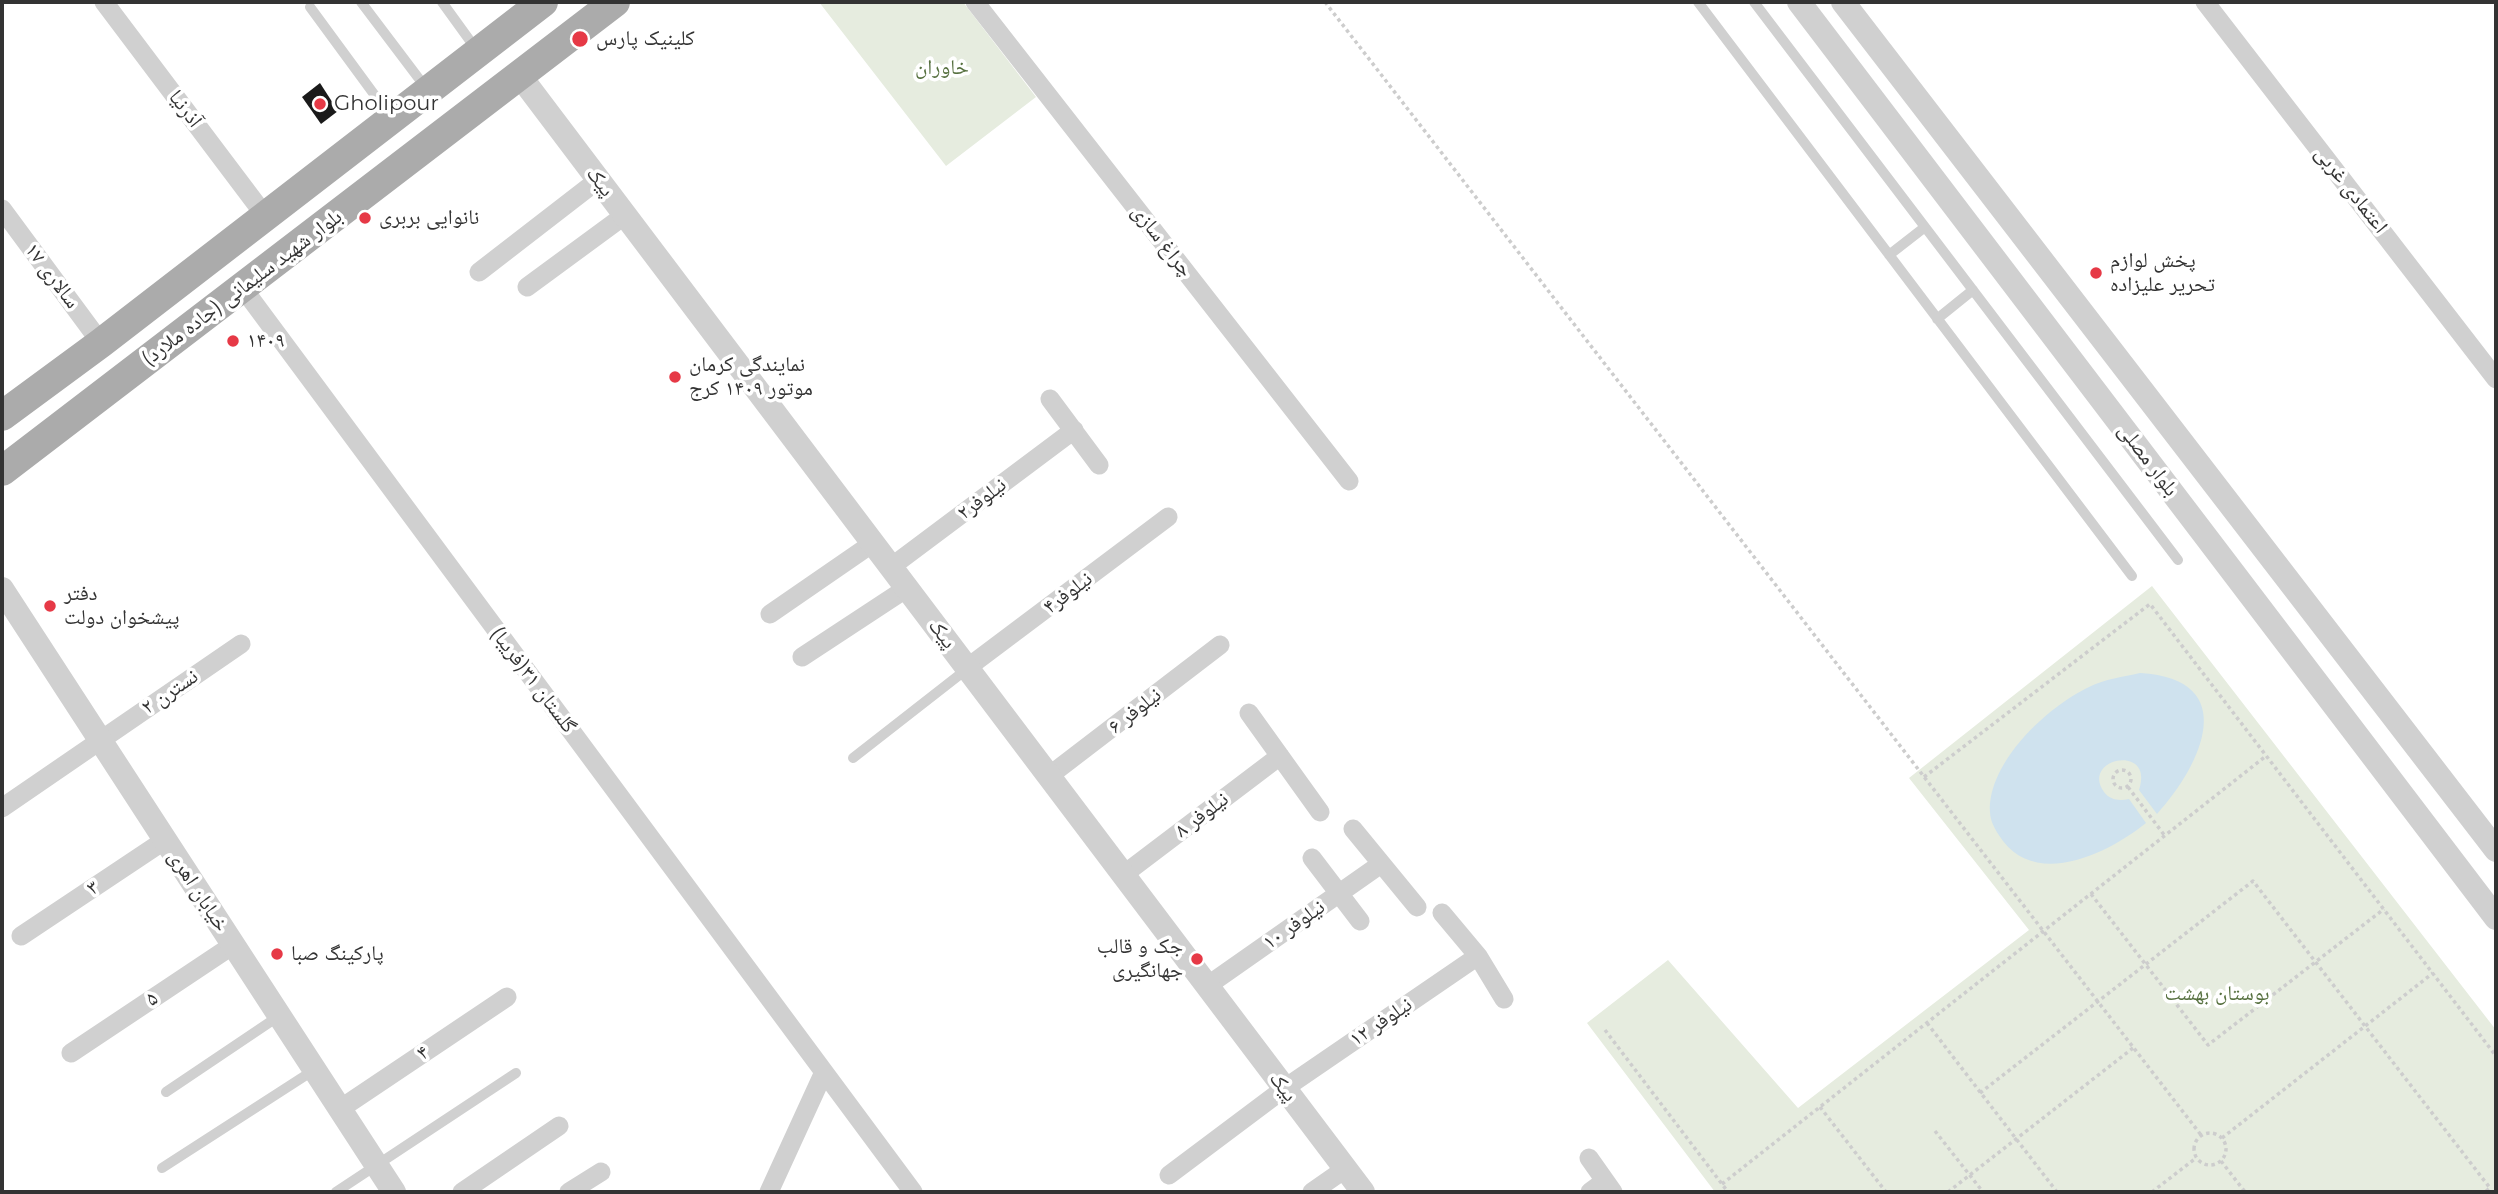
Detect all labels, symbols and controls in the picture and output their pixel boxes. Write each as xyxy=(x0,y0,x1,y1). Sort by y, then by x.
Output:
place label: کلینیک پارس xyxy=(596,26,695,52)
marker: کلینیک پارس xyxy=(570,29,590,49)
park label: خاوران xyxy=(915,55,969,81)
street label: آذرنیا xyxy=(163,85,207,133)
place label: Gholipour xyxy=(334,91,439,117)
marker: Gholipour xyxy=(312,96,328,112)
street label: اعتمادی غربی xyxy=(2309,141,2393,239)
street label: پیک xyxy=(581,162,619,202)
street label: چراغ سازی xyxy=(1126,200,1198,282)
street label: بلوار شهید سلیمانی (جاده ملارد) xyxy=(137,204,347,372)
place label: نانوایی بربری xyxy=(379,205,479,231)
marker: نانوایی بربری xyxy=(357,210,373,226)
street label: سالاری ۱۷ xyxy=(19,238,85,314)
place label: پخش لوازم تحریر علیزاده xyxy=(2110,248,2215,298)
marker: پخش لوازم تحریر علیزاده xyxy=(2088,265,2104,281)
place label: ۱۴۰۹ xyxy=(247,328,285,354)
marker: ۱۴۰۹ xyxy=(225,333,241,349)
place label: نمایندگی کرمان موتور ۱۴۰۹ کرج xyxy=(689,352,813,402)
marker: نمایندگی کرمان موتور ۱۴۰۹ کرج xyxy=(667,369,683,385)
street label: بلوار مصلی xyxy=(2112,419,2184,501)
street label: نیلوفر۲ xyxy=(952,472,1012,526)
street label: نیلوفر۴ xyxy=(1038,566,1098,620)
place label: دفتر پیشخوان دولت xyxy=(64,581,179,631)
marker: دفتر پیشخوان دولت xyxy=(42,598,58,614)
street label: پیک xyxy=(923,614,961,654)
street label: گلستان ۳۱(فریبا) xyxy=(485,622,581,738)
street label: نسترن ۲ xyxy=(137,664,203,720)
street label: نیلوفر ۶ xyxy=(1103,682,1167,740)
street label: نیلوفر ۸ xyxy=(1170,787,1234,843)
street label: خیابان اهری xyxy=(162,845,234,937)
street label: ۳ xyxy=(82,875,104,901)
street label: نیلوفر ۱۰ xyxy=(1258,895,1330,955)
place label: جک و قالب جهانگیری xyxy=(1097,934,1183,984)
place label: پارکینگ صبا xyxy=(291,941,384,967)
marker: پارکینگ صبا xyxy=(269,946,285,962)
marker: جک و قالب جهانگیری xyxy=(1189,951,1205,967)
park label: بوستان بهشت xyxy=(2165,981,2269,1007)
street label: ۵ xyxy=(141,986,163,1012)
street label: نیلوفر ۱۲ xyxy=(1345,992,1417,1052)
street label: ۴ xyxy=(412,1040,434,1066)
street label: پیک xyxy=(1264,1067,1302,1107)

